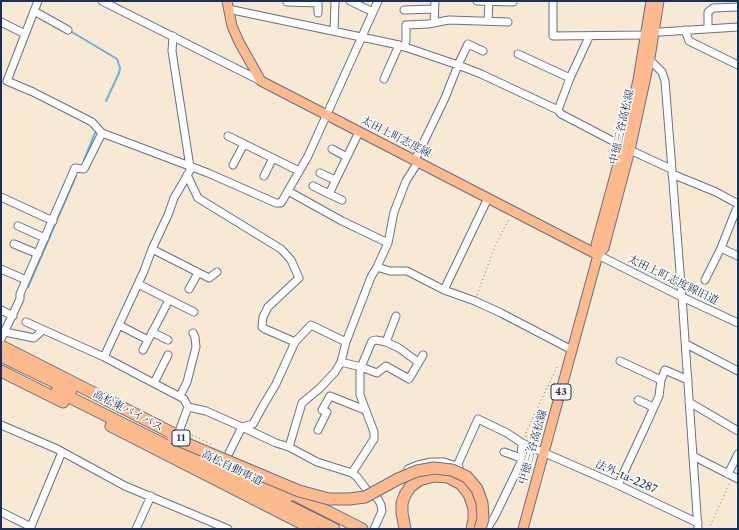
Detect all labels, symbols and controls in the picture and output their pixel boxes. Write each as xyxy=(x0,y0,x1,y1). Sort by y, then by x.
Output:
street label: 中徳三谷高松線 xyxy=(607,88,637,166)
street label: 太田上町志度線 xyxy=(359,114,433,160)
street label: 太田上町志度線旧道 xyxy=(626,252,720,308)
road number: 43 xyxy=(551,384,571,400)
street label: 高松東バイパス xyxy=(91,388,165,434)
street label: 中徳三谷高松線 xyxy=(516,408,550,486)
road number: 11 xyxy=(172,430,190,446)
street label: 高松自動車道 xyxy=(199,448,265,488)
street label: 法外-ta-2287 xyxy=(593,457,659,497)

